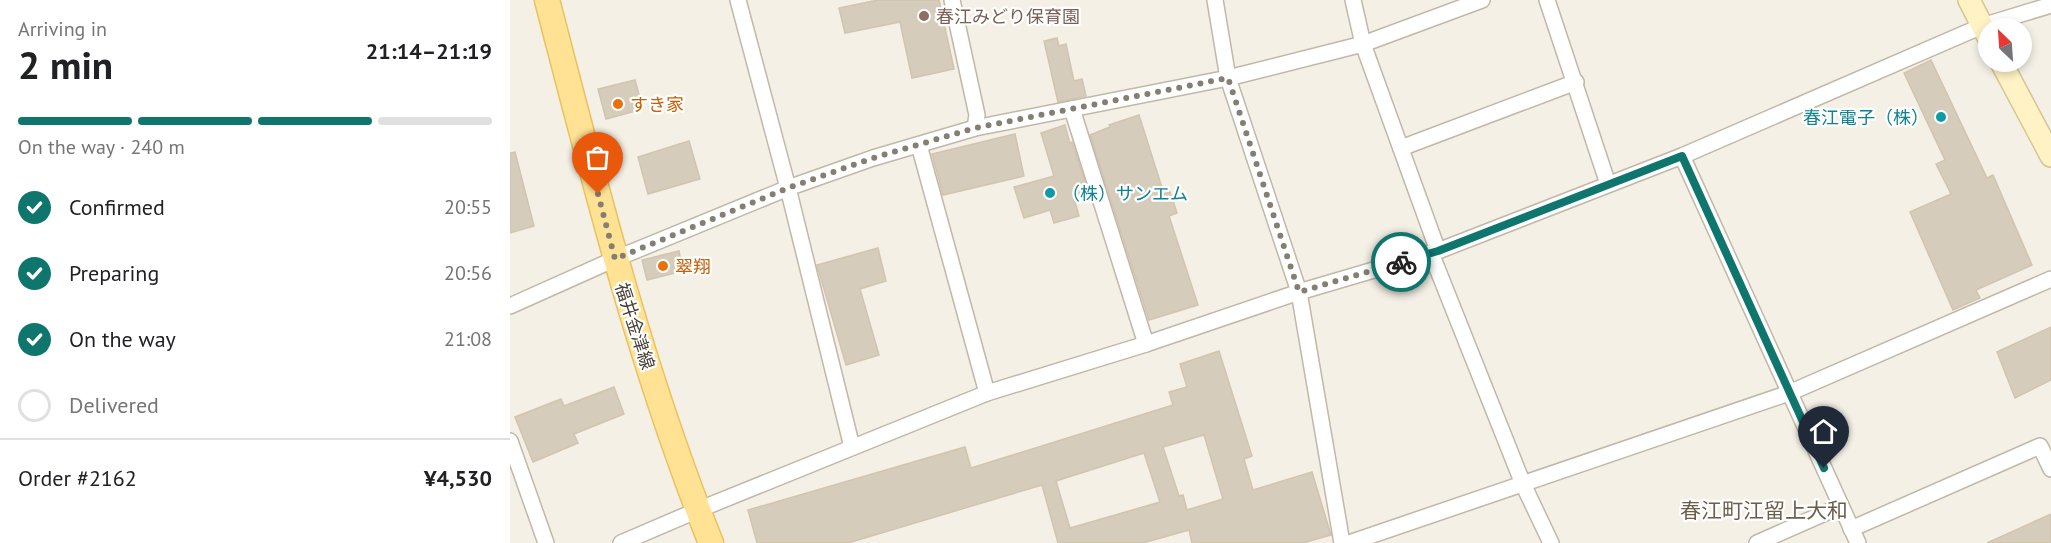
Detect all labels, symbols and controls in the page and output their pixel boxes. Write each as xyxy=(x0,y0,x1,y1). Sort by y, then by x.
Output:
place label: 春江みどり保育園 xyxy=(936,5,1080,28)
marker: 春江みどり保育園 xyxy=(917,9,931,23)
text: Arriving in xyxy=(18,16,107,42)
north arrow xyxy=(1978,18,2032,72)
map controls xyxy=(1978,18,2032,72)
text: 21:14–21:19 xyxy=(366,37,492,65)
text: 2 min xyxy=(18,39,113,90)
place label: すき家 xyxy=(630,93,684,116)
marker: すき家 xyxy=(611,97,625,111)
place label: 春江電子（株） xyxy=(1803,106,1929,129)
marker: 春江電子（株） xyxy=(1934,110,1948,124)
pin xyxy=(572,132,623,194)
text: On the way · 240 m xyxy=(18,134,185,160)
icon: bag xyxy=(581,141,614,174)
place label: （株）サンエム xyxy=(1062,182,1188,205)
marker: （株）サンエム xyxy=(1043,186,1057,200)
icon: check xyxy=(18,191,51,224)
text: Confirmed xyxy=(69,193,165,221)
text: 20:55 xyxy=(444,194,492,220)
courier xyxy=(1371,232,1431,292)
icon: bike xyxy=(1385,246,1418,279)
place label: 翠翔 xyxy=(675,255,711,278)
icon: check xyxy=(18,257,51,290)
text: Preparing xyxy=(69,259,159,287)
marker: 翠翔 xyxy=(656,259,670,273)
text: 20:56 xyxy=(444,260,492,286)
street label: 福井金津線 xyxy=(610,280,660,372)
icon: check xyxy=(18,323,51,356)
text: On the way xyxy=(69,325,176,353)
text: 21:08 xyxy=(444,326,492,352)
text: Delivered xyxy=(69,391,159,419)
pin xyxy=(1798,406,1849,468)
icon: home xyxy=(1807,415,1840,448)
text: Order #2162 xyxy=(18,464,137,492)
text: ¥4,530 xyxy=(424,464,492,492)
district label: 春江町江留上大和 xyxy=(1680,497,1848,524)

